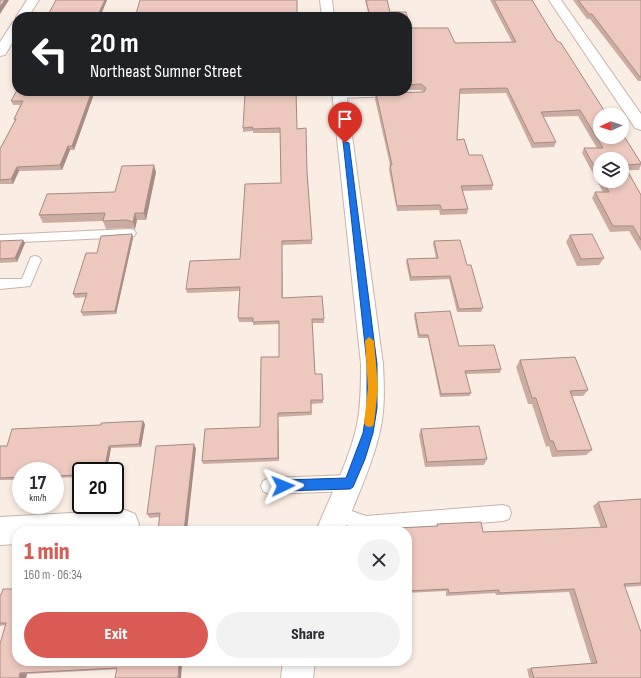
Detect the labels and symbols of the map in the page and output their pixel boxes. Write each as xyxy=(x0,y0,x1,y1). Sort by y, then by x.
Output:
pin xyxy=(328,102,362,143)
north arrow xyxy=(593,108,629,144)
speed limit sign: 20 xyxy=(72,462,124,514)
position arrow xyxy=(262,465,304,507)

